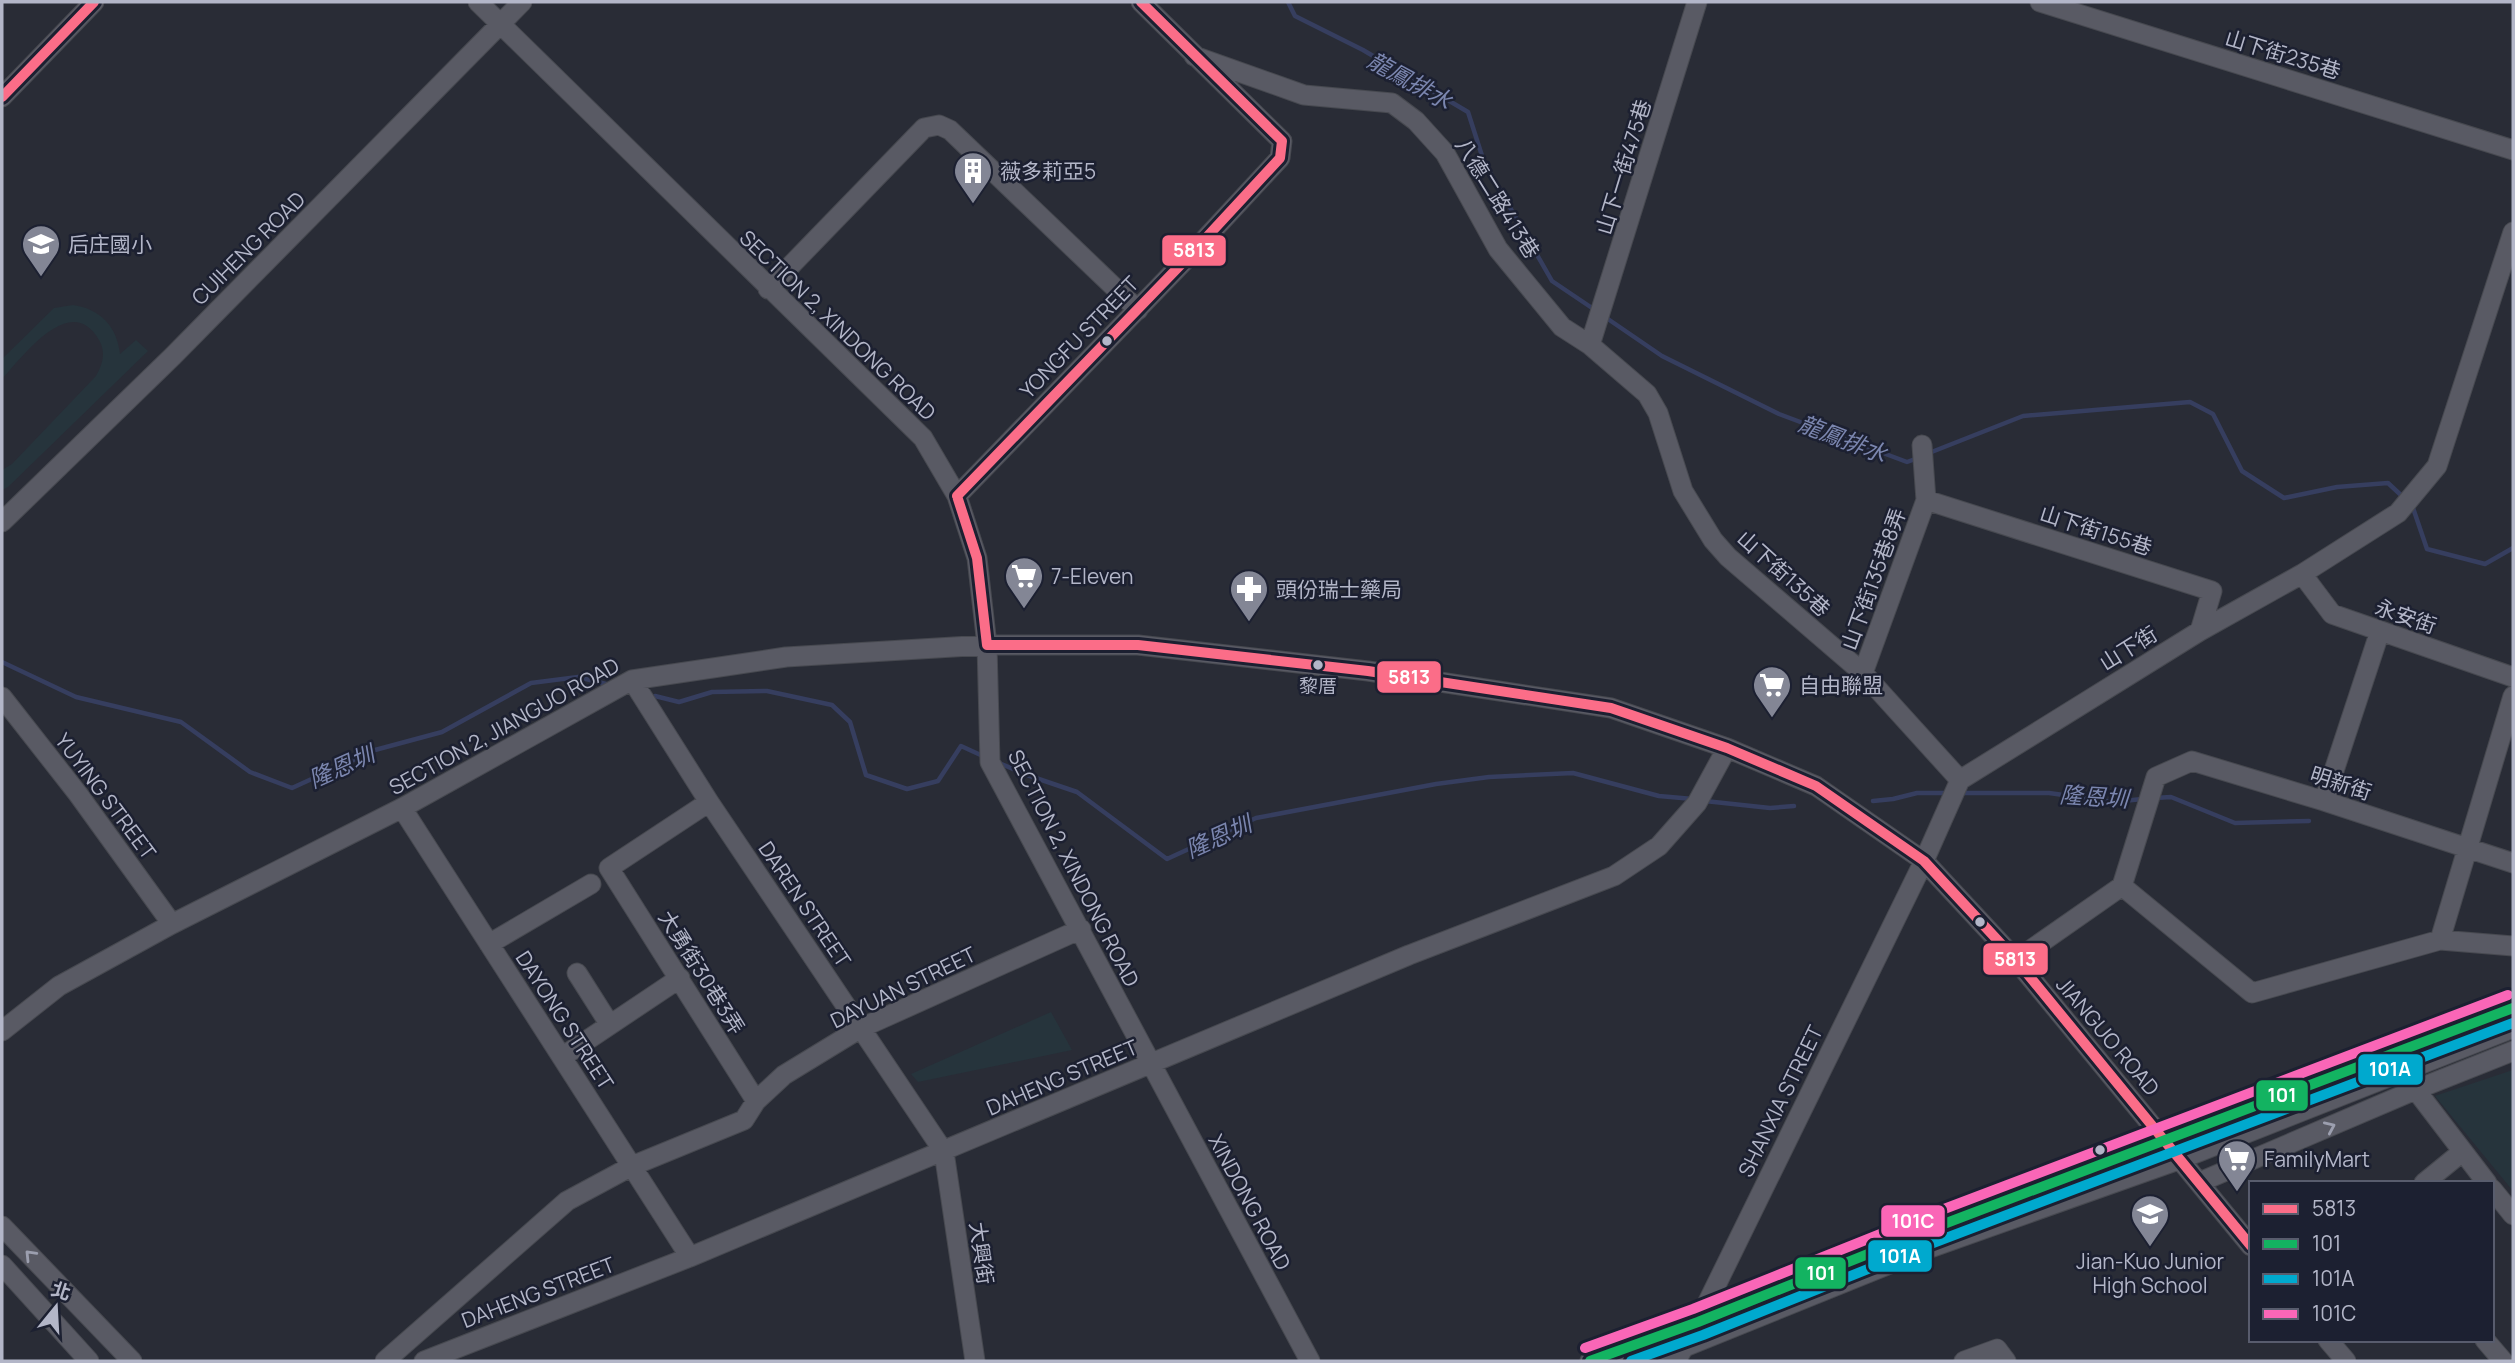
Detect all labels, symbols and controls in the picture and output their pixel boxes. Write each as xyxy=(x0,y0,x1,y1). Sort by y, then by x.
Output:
street label: 山下街235巷 xyxy=(2222,23,2344,85)
water label: 龍鳳排水 xyxy=(1362,44,1459,117)
street label: 山下一街475巷 xyxy=(1589,96,1657,238)
street label: 八德二路413巷 xyxy=(1450,132,1546,264)
building icon: 薇多莉亞5 xyxy=(952,150,994,205)
place label: 薇多莉亞5 xyxy=(1000,157,1096,185)
street label: CUIHENG ROAD xyxy=(185,185,311,311)
school or university icon: 后庄國小 xyxy=(20,223,62,278)
street label: SECTION 2, XINDONG ROAD xyxy=(734,224,942,426)
place label: 后庄國小 xyxy=(68,230,152,258)
line badge: 5813 xyxy=(1161,234,1227,267)
text: 5813 xyxy=(1173,237,1215,263)
street label: YONGFU STREET xyxy=(1013,269,1145,404)
unlabelled marker xyxy=(1100,334,1114,348)
water label: 龍鳳排水 xyxy=(1794,407,1893,470)
street label: 山下街155巷 xyxy=(2036,499,2156,561)
street label: 山下街135巷8弄 xyxy=(1834,504,1912,654)
street label: 山下街135巷 xyxy=(1732,524,1836,622)
supermarket icon: 7-Eleven xyxy=(1003,555,1045,610)
place label: 7-Eleven xyxy=(1051,562,1134,590)
pharmacy icon: 頭份瑞士藥局 xyxy=(1228,568,1270,623)
place label: 頭份瑞士藥局 xyxy=(1276,575,1402,603)
street label: 永安街 xyxy=(2372,593,2440,639)
street label: 山下街 xyxy=(2094,619,2162,677)
street label: SECTION 2, JIANGUO ROAD xyxy=(384,651,624,801)
marker: 黎厝 xyxy=(1311,658,1325,672)
line badge: 5813 xyxy=(1376,660,1442,694)
text: 5813 xyxy=(1388,664,1430,690)
supermarket icon: 自由聯盟 xyxy=(1751,664,1793,719)
place label: 自由聯盟 xyxy=(1799,671,1883,699)
place label: 黎厝 xyxy=(1299,673,1337,699)
street label: YUYING STREET xyxy=(49,727,163,865)
water label: 隆恩圳 xyxy=(303,736,382,795)
street label: SECTION 2, XINDONG ROAD xyxy=(1002,745,1146,991)
street label: 明新街 xyxy=(2307,760,2375,806)
water label: 隆恩圳 xyxy=(2058,778,2133,815)
water label: 隆恩圳 xyxy=(1180,806,1259,865)
street label: DAREN STREET xyxy=(753,836,858,973)
street label: 大勇街30巷3弄 xyxy=(653,905,751,1039)
unlabelled marker xyxy=(1973,915,1987,929)
street label: DAYUAN STREET xyxy=(826,939,981,1034)
line badge: 5813 xyxy=(1982,942,2049,976)
street label: DAYONG STREET xyxy=(510,945,621,1095)
text: 5813 xyxy=(1994,946,2036,972)
street label: JIANGUO ROAD xyxy=(2050,971,2166,1101)
street label: SHANXIA STREET xyxy=(1731,1020,1829,1181)
street label: DAHENG STREET xyxy=(982,1032,1142,1122)
line badge: 101A xyxy=(2357,1053,2424,1086)
text: 101A xyxy=(2369,1056,2411,1082)
line badge: 101 xyxy=(2255,1079,2309,1112)
text: 101 xyxy=(2267,1082,2297,1108)
one-way arrow xyxy=(2323,1121,2335,1135)
street label: XINDONG ROAD xyxy=(1202,1129,1298,1275)
supermarket icon: FamilyMart xyxy=(2216,1138,2258,1193)
unlabelled marker xyxy=(2093,1143,2107,1157)
place label: FamilyMart xyxy=(2264,1145,2370,1173)
legend xyxy=(2249,1181,2494,1342)
school or university icon: Jian-Kuo Junior High School xyxy=(2129,1193,2171,1248)
text: 5813 xyxy=(2312,1194,2356,1222)
line badge: 101C xyxy=(1880,1204,1946,1238)
text: 101C xyxy=(1891,1208,1935,1234)
street label: 大興街 xyxy=(964,1220,1000,1286)
text: 101 xyxy=(2312,1229,2341,1257)
line badge: 101A xyxy=(1867,1239,1933,1273)
text: 101A xyxy=(1879,1243,1921,1269)
place label: Jian-Kuo Junior High School xyxy=(2076,1247,2224,1299)
one-way arrow xyxy=(26,1250,39,1263)
street label: DAHENG STREET xyxy=(457,1250,619,1334)
line badge: 101 xyxy=(1794,1256,1847,1290)
text: 101 xyxy=(1806,1260,1836,1286)
text: 101A xyxy=(2312,1264,2355,1292)
north arrow xyxy=(21,1272,91,1342)
text: 北 xyxy=(48,1276,74,1306)
text: 101C xyxy=(2312,1299,2356,1327)

